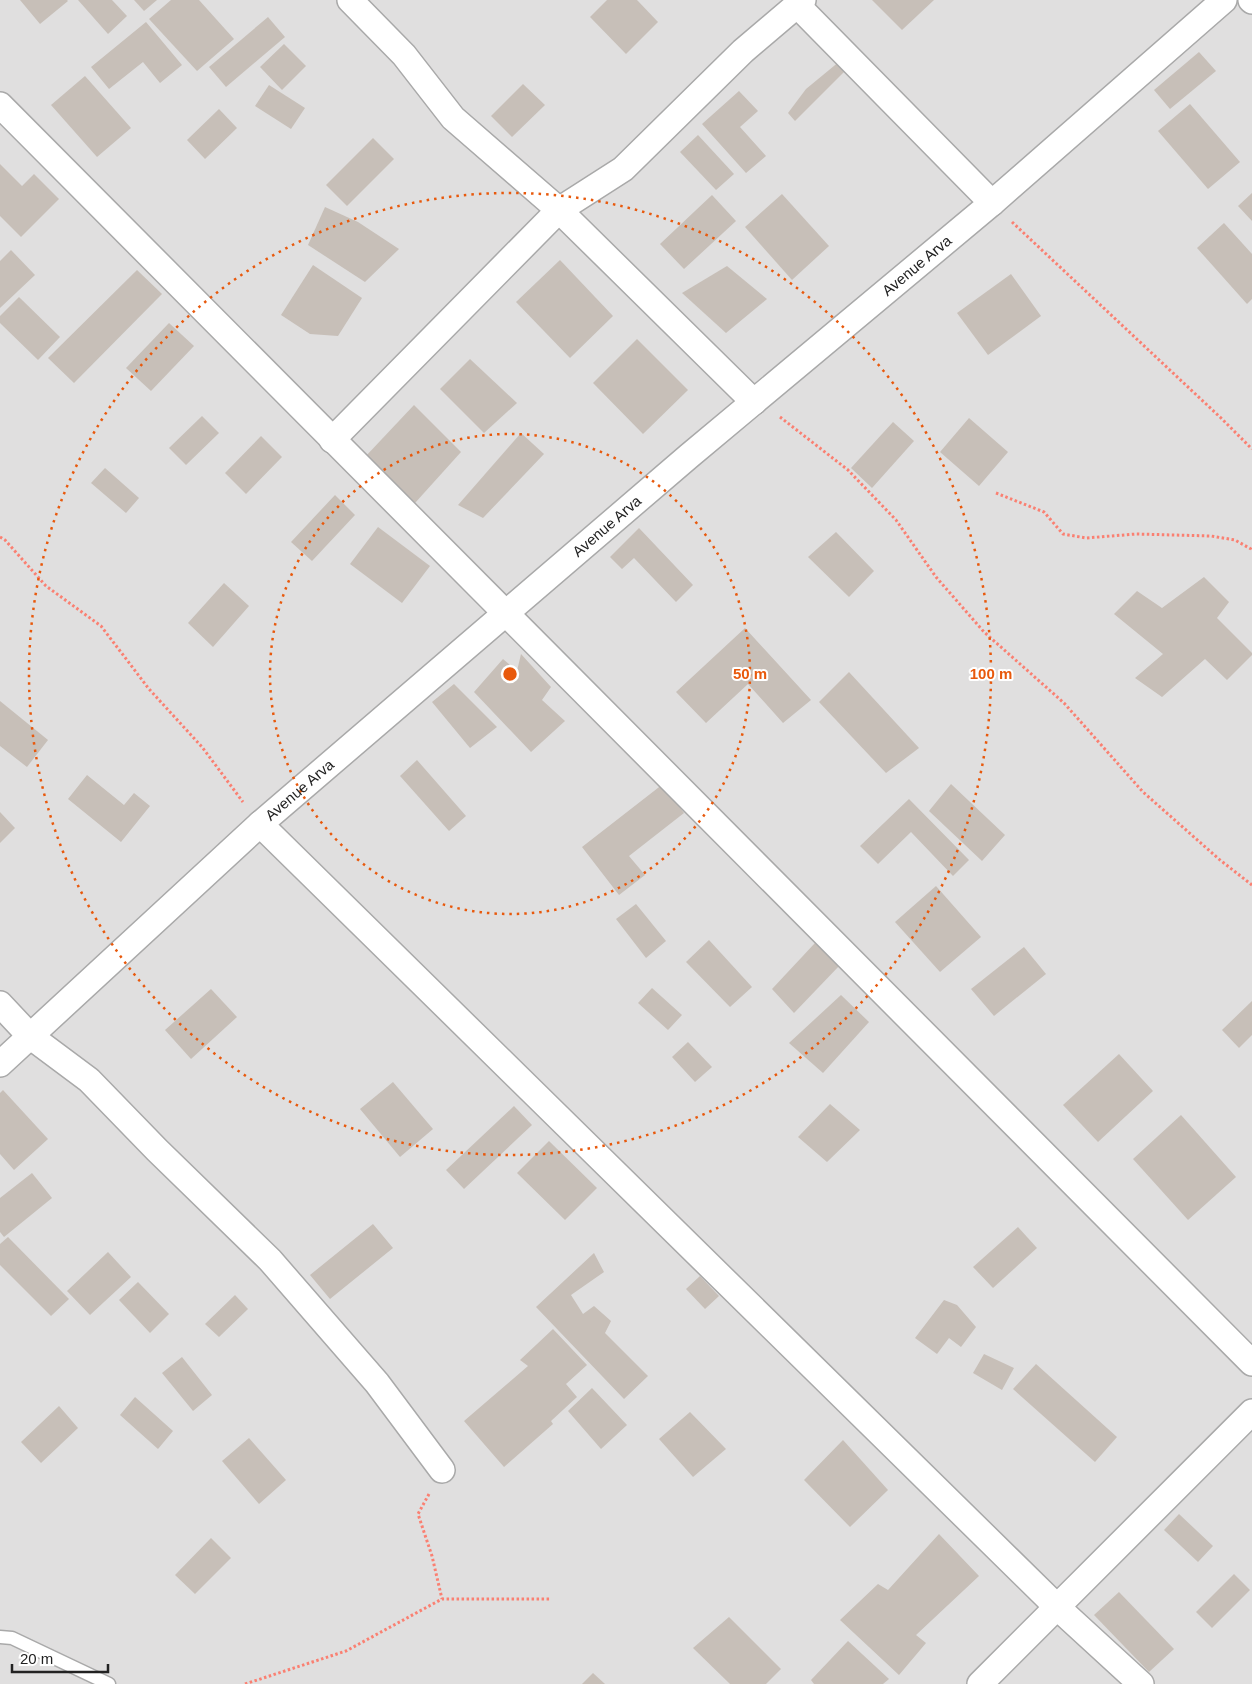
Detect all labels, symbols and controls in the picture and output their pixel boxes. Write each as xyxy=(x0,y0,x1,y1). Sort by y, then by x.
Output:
street label: Avenue Arva xyxy=(879,231,955,299)
street label: Avenue Arva xyxy=(569,491,645,560)
centre of rings xyxy=(501,665,519,683)
text: 50 m xyxy=(733,665,767,682)
text: 100 m xyxy=(970,665,1012,682)
street label: Avenue Arva xyxy=(262,755,337,824)
scale bar xyxy=(12,1642,109,1674)
text: 20 m xyxy=(20,1650,53,1667)

